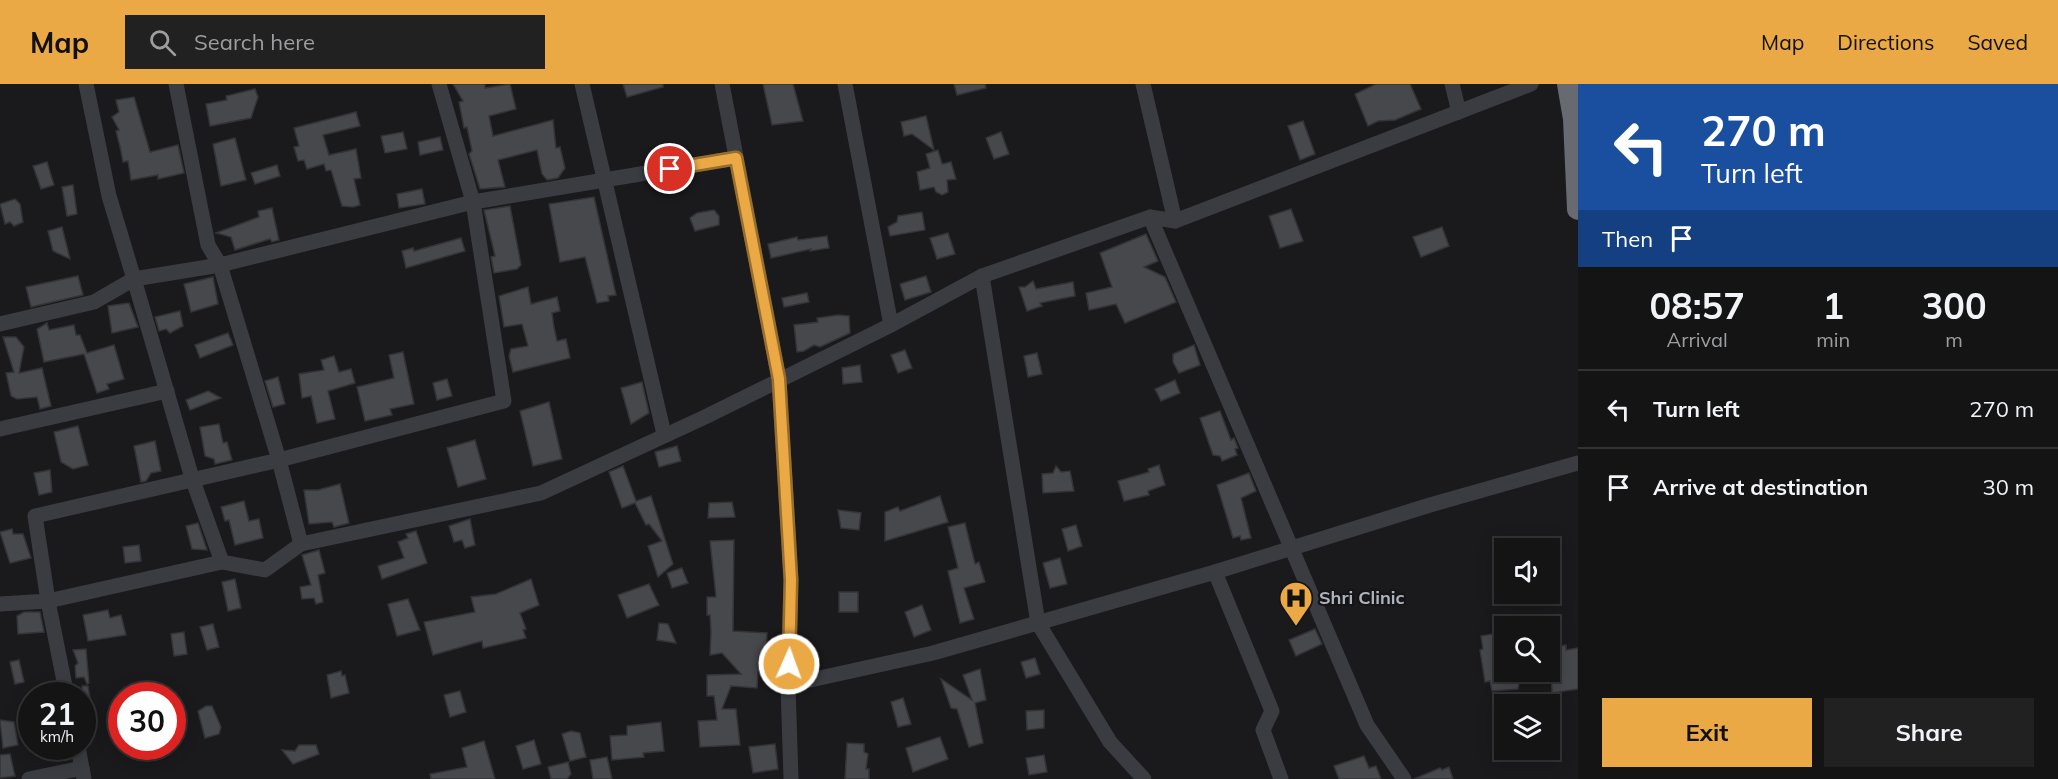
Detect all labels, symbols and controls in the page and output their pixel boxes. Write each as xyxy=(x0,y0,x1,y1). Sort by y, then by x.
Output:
search box xyxy=(125,15,545,69)
text: Map xyxy=(30,25,89,60)
icon: search xyxy=(146,26,179,59)
text: Search here xyxy=(194,28,315,56)
text: Map xyxy=(1761,29,1804,55)
text: Directions xyxy=(1837,29,1934,55)
text: Saved xyxy=(1967,29,2028,55)
text: 270 m xyxy=(1701,104,1826,157)
icon: left xyxy=(1602,108,1680,186)
pin xyxy=(644,143,695,194)
icon: arrive xyxy=(653,152,686,185)
text: Turn left xyxy=(1701,156,1803,190)
icon: arrive xyxy=(1665,222,1698,255)
text: Then xyxy=(1602,225,1653,253)
text: 08:57 xyxy=(1649,283,1745,328)
text: 1 xyxy=(1822,283,1844,328)
text: 300 xyxy=(1922,283,1987,328)
text: Arrival xyxy=(1667,327,1728,352)
text: min xyxy=(1816,327,1850,352)
text: m xyxy=(1945,327,1963,352)
icon: left xyxy=(1602,393,1635,426)
text: Turn left xyxy=(1653,395,1740,423)
text: 270 m xyxy=(1969,395,2034,423)
icon: arrive xyxy=(1602,471,1635,504)
text: Arrive at destination xyxy=(1653,473,1868,501)
text: 30 m xyxy=(1983,473,2034,501)
map controls xyxy=(1494,538,1560,760)
button: sound xyxy=(1494,538,1560,604)
hospital icon: Shri Clinic xyxy=(1278,580,1314,627)
place label: Shri Clinic xyxy=(1319,586,1405,609)
button: search xyxy=(1494,616,1560,682)
position arrow xyxy=(757,632,821,696)
speed limit sign: 30 xyxy=(108,682,186,760)
button: layers xyxy=(1494,694,1560,760)
text: 21 xyxy=(39,695,75,733)
button: Exit xyxy=(1602,698,1812,767)
button: Share xyxy=(1824,698,2034,767)
text: km/h xyxy=(40,727,74,746)

